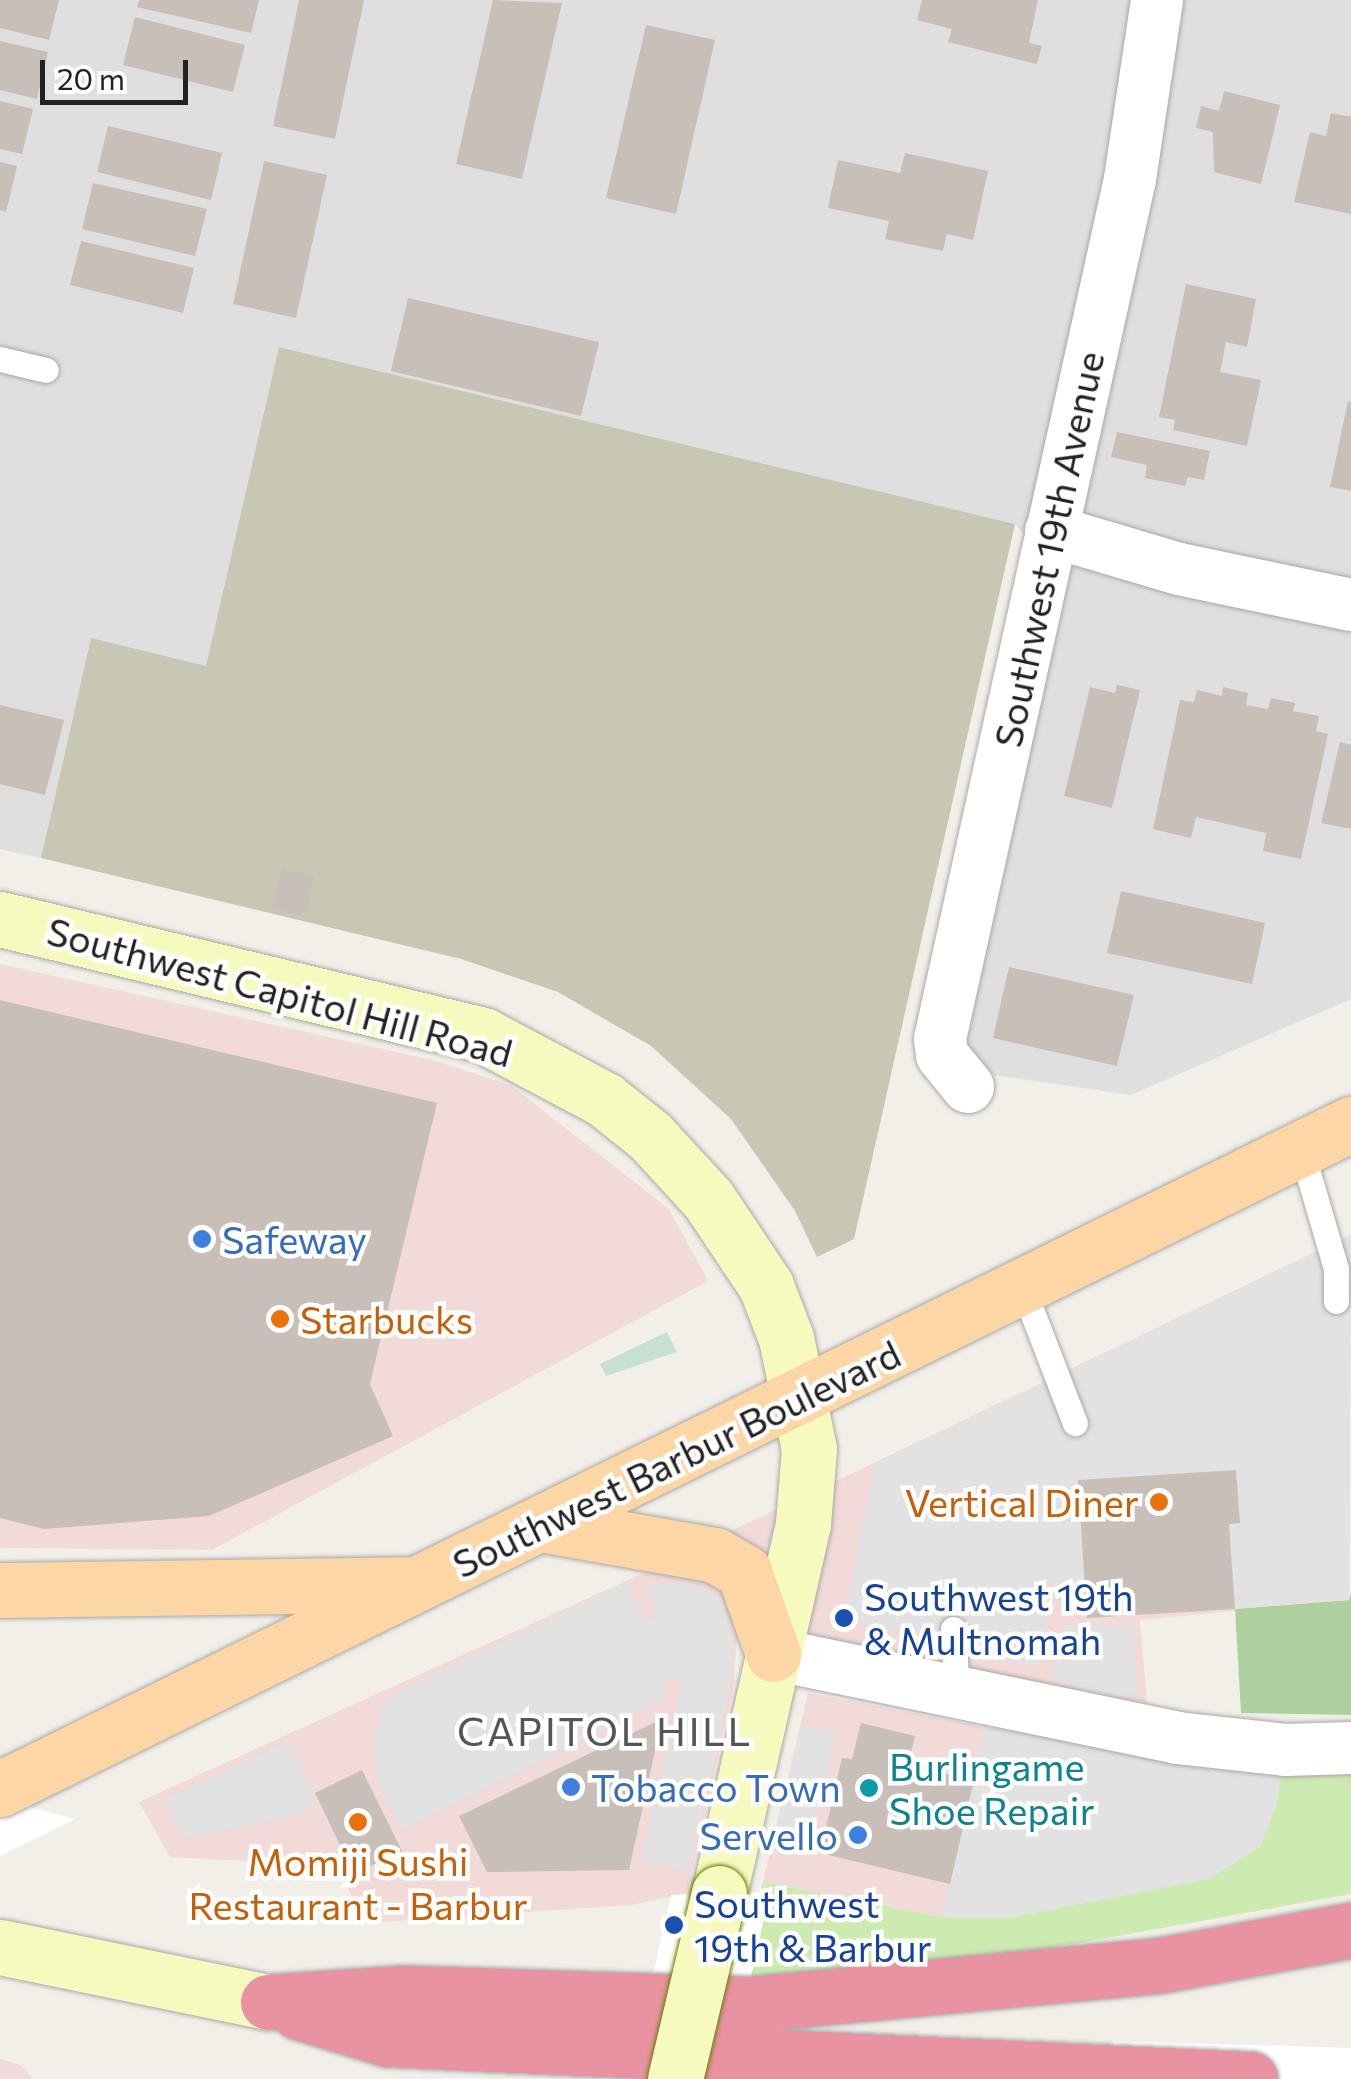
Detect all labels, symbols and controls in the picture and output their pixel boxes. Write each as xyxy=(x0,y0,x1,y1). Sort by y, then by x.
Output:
scale bar xyxy=(45,40,192,102)
text: 20 m xyxy=(57,59,125,96)
street label: Southwest 19th Avenue xyxy=(984,347,1112,751)
street label: Southwest Capitol Hill Road xyxy=(42,907,518,1075)
place label: Safeway xyxy=(222,1216,367,1262)
marker: Safeway xyxy=(191,1228,213,1250)
place label: Starbucks xyxy=(300,1296,473,1342)
marker: Starbucks xyxy=(269,1308,291,1330)
street label: Southwest Barbur Boulevard xyxy=(445,1330,907,1586)
place label: Vertical Diner xyxy=(905,1479,1139,1525)
marker: Vertical Diner xyxy=(1148,1491,1170,1513)
place label: Southwest 19th & Multnomah xyxy=(864,1573,1134,1662)
marker: Southwest 19th & Multnomah xyxy=(833,1607,855,1629)
district label: CAPITOL HILL xyxy=(457,1706,753,1754)
place label: Burlingame Shoe Repair xyxy=(889,1743,1095,1832)
place label: Tobacco Town xyxy=(591,1764,841,1810)
marker: Tobacco Town xyxy=(560,1776,582,1798)
marker: Burlingame Shoe Repair xyxy=(858,1777,880,1799)
marker: Momiji Sushi Restaurant - Barbur xyxy=(347,1811,369,1833)
place label: Servello xyxy=(700,1812,838,1858)
marker: Servello xyxy=(847,1824,869,1846)
place label: Momiji Sushi Restaurant - Barbur xyxy=(188,1838,528,1928)
place label: Southwest 19th & Barbur xyxy=(694,1880,932,1970)
marker: Southwest 19th & Barbur xyxy=(663,1914,685,1936)

